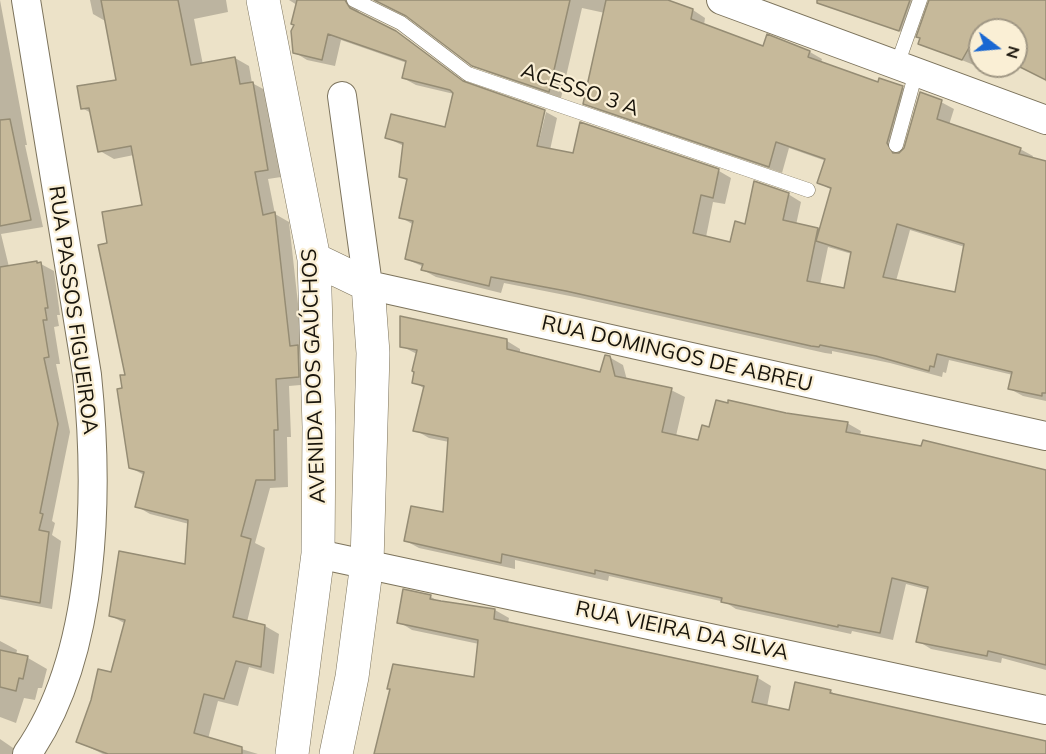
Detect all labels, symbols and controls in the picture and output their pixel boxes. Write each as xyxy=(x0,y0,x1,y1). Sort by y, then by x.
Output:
north arrow xyxy=(968,18,1028,78)
text: N xyxy=(1002,44,1025,61)
street label: ACESSO 3 A xyxy=(518,58,642,122)
street label: RUA PASSOS FIGUEIROA xyxy=(43,184,103,436)
street label: AVENIDA DOS GAÚCHOS xyxy=(297,248,331,504)
street label: RUA DOMINGOS DE ABREU xyxy=(539,311,815,397)
street label: RUA VIEIRA DA SILVA xyxy=(573,596,791,666)

